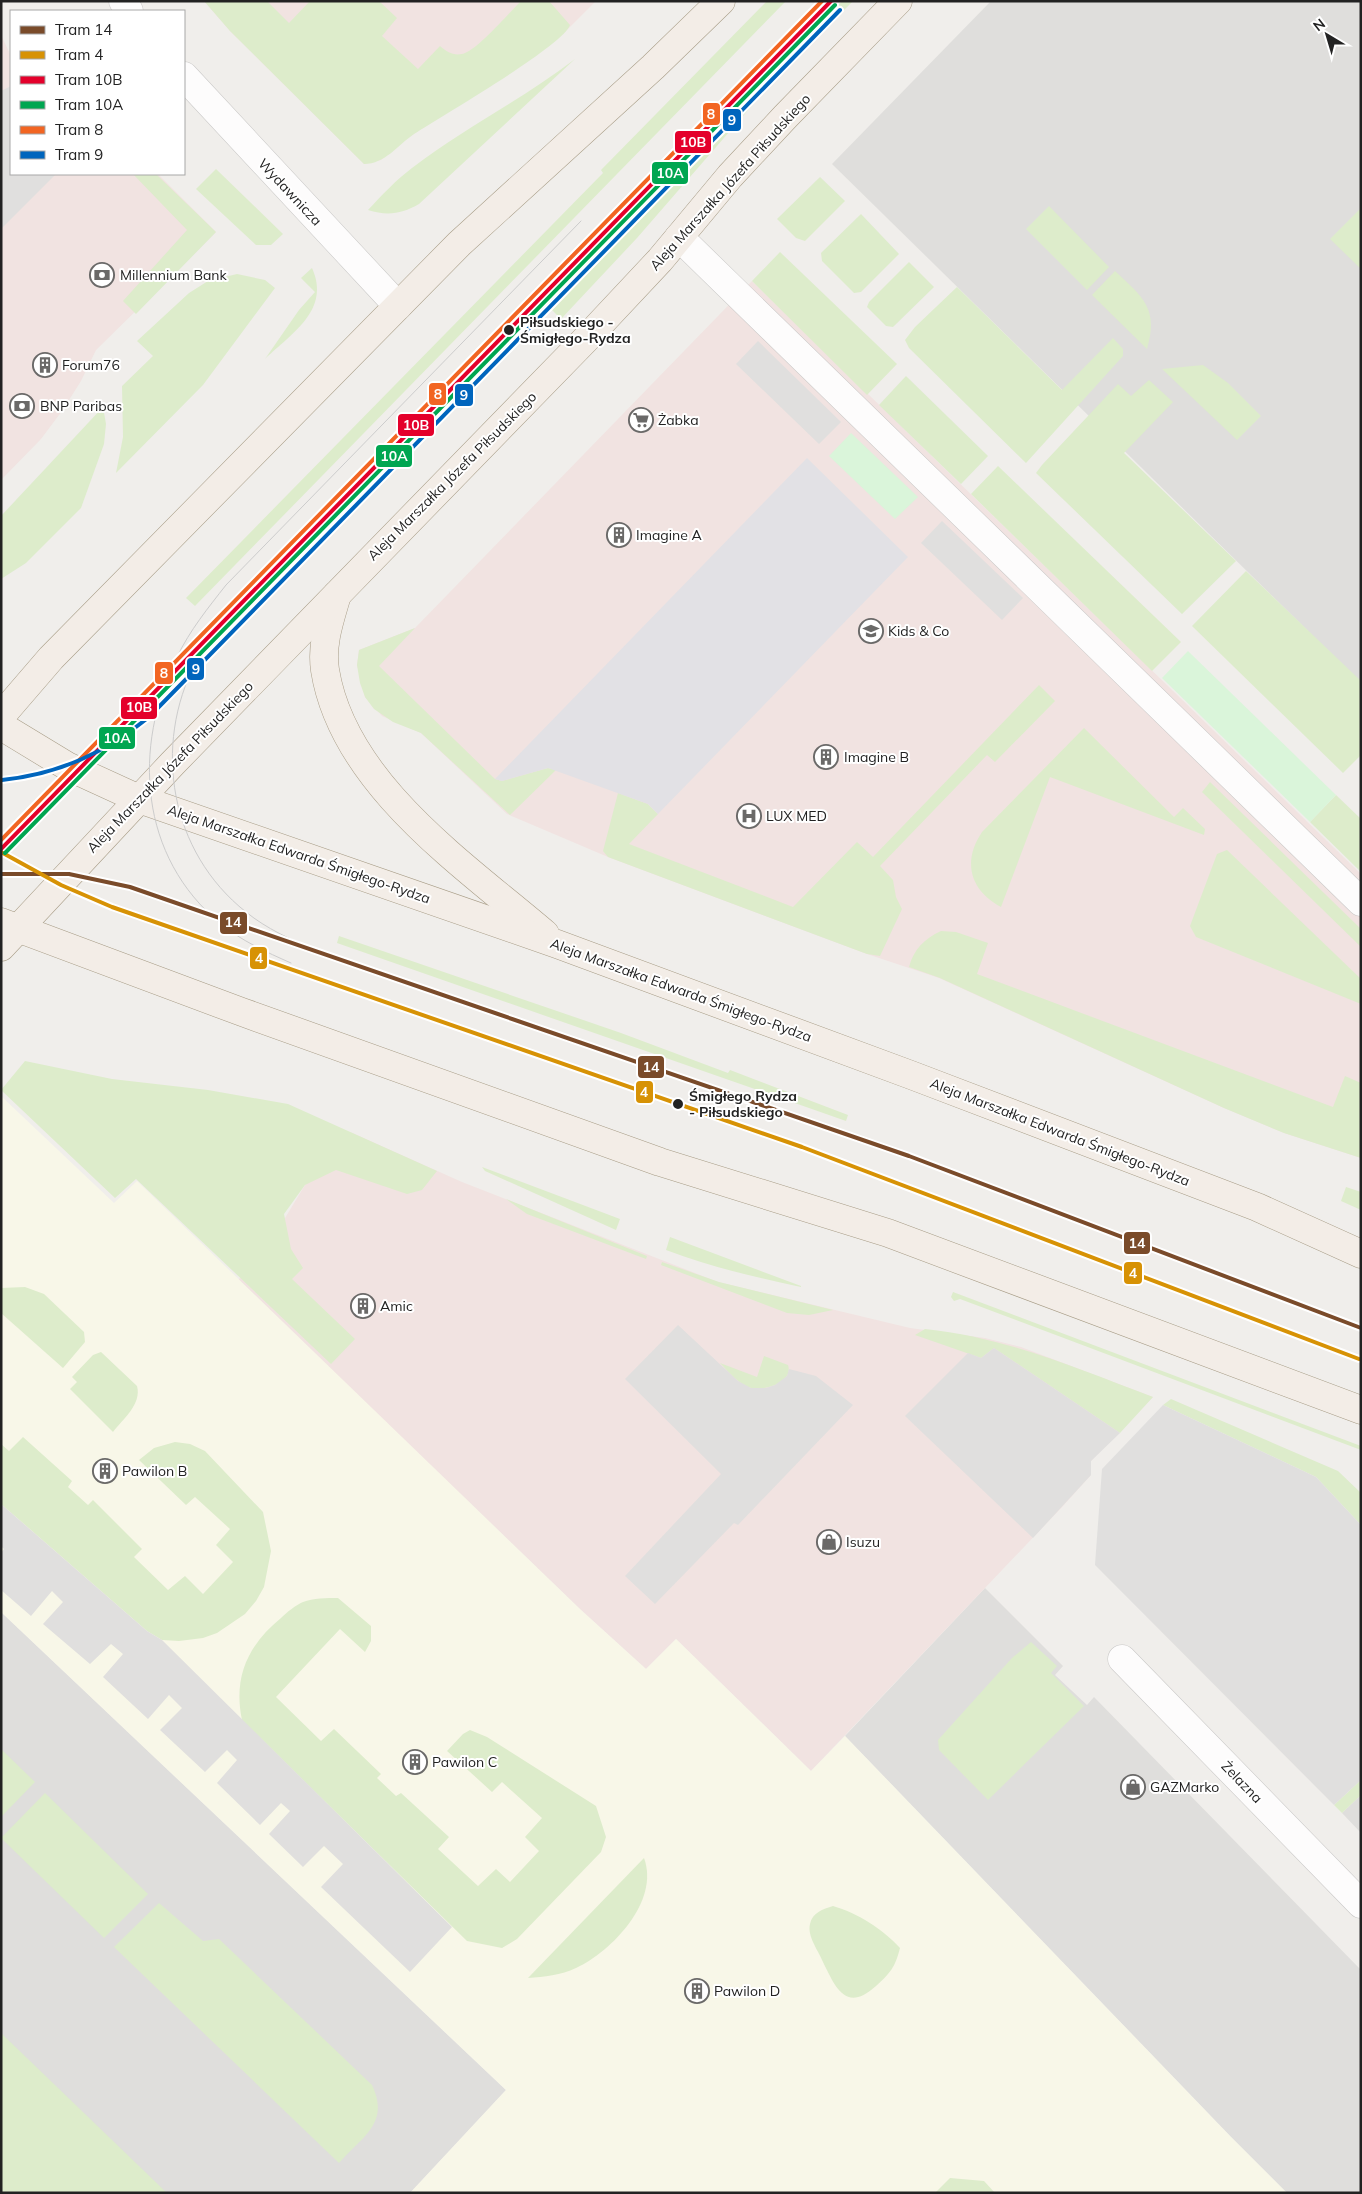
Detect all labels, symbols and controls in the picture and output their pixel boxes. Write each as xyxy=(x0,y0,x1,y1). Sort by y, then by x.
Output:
legend xyxy=(10,10,185,175)
north arrow xyxy=(1302,10,1352,60)
text: N xyxy=(1309,14,1329,35)
text: Tram 14 xyxy=(55,20,112,39)
text: Tram 4 xyxy=(55,45,103,64)
text: Tram 10B xyxy=(55,70,123,89)
street label: Aleja Marszałka Józefa Piłsudskiego xyxy=(646,90,814,274)
text: Tram 10A xyxy=(55,95,123,114)
line badge: 8 xyxy=(702,102,721,126)
text: 8 xyxy=(707,105,715,123)
line badge: 9 xyxy=(722,108,742,132)
text: 9 xyxy=(728,111,736,129)
text: Tram 8 xyxy=(55,120,103,139)
line badge: 10B xyxy=(674,130,712,154)
text: 10B xyxy=(680,133,707,151)
text: Tram 9 xyxy=(55,145,103,164)
street label: Wydawnicza xyxy=(254,155,326,229)
line badge: 10A xyxy=(651,161,689,185)
text: 10A xyxy=(656,164,684,182)
bank icon: Millennium Bank xyxy=(89,262,115,288)
place label: Millennium Bank xyxy=(120,266,228,284)
place label: Piłsudskiego - Śmigłego-Rydza xyxy=(520,313,631,347)
marker: Piłsudskiego - Śmigłego-Rydza xyxy=(502,323,516,337)
building icon: Forum76 xyxy=(32,352,58,378)
place label: Forum76 xyxy=(62,356,120,374)
line badge: 8 xyxy=(428,382,447,406)
line badge: 9 xyxy=(454,383,474,407)
text: 8 xyxy=(434,385,442,403)
text: 9 xyxy=(460,386,468,404)
street label: Aleja Marszałka Józefa Piłsudskiego xyxy=(364,388,540,564)
bank icon: BNP Paribas xyxy=(9,393,35,419)
place label: BNP Paribas xyxy=(40,397,122,415)
supermarket icon: Żabka xyxy=(628,407,654,433)
place label: Żabka xyxy=(658,411,699,429)
line badge: 10B xyxy=(397,413,435,437)
text: 10B xyxy=(403,416,430,434)
line badge: 10A xyxy=(375,444,413,468)
text: 10A xyxy=(380,447,408,465)
building icon: Imagine A xyxy=(606,522,632,548)
place label: Imagine A xyxy=(636,526,703,544)
school or university icon: Kids & Co xyxy=(858,618,884,644)
place label: Kids & Co xyxy=(888,622,949,640)
line badge: 9 xyxy=(186,657,205,681)
text: 9 xyxy=(192,660,200,678)
line badge: 8 xyxy=(154,661,174,685)
text: 8 xyxy=(160,664,168,682)
street label: Aleja Marszałka Józefa Piłsudskiego xyxy=(83,677,257,857)
line badge: 10B xyxy=(120,696,158,720)
text: 10B xyxy=(126,698,153,716)
line badge: 10A xyxy=(98,726,136,750)
text: 10A xyxy=(103,729,131,747)
building icon: Imagine B xyxy=(813,744,839,770)
place label: Imagine B xyxy=(844,748,909,766)
street label: Aleja Marszałka Edwarda Śmigłego-Rydza xyxy=(165,800,433,908)
hospital icon: LUX MED xyxy=(736,803,762,829)
place label: LUX MED xyxy=(766,807,827,825)
line badge: 14 xyxy=(219,911,248,935)
text: 14 xyxy=(225,913,242,931)
street label: Aleja Marszałka Edwarda Śmigłego-Rydza xyxy=(548,934,814,1046)
line badge: 4 xyxy=(249,946,268,970)
text: 4 xyxy=(255,949,264,967)
line badge: 14 xyxy=(637,1055,665,1079)
text: 14 xyxy=(643,1058,660,1076)
street label: Aleja Marszałka Edwarda Śmigłego-Rydza xyxy=(928,1074,1192,1190)
line badge: 4 xyxy=(635,1080,654,1104)
text: 4 xyxy=(640,1083,649,1101)
place label: Śmigłego Rydza - Piłsudskiego xyxy=(689,1087,797,1121)
marker: Śmigłego Rydza - Piłsudskiego xyxy=(671,1097,685,1111)
line badge: 14 xyxy=(1123,1231,1151,1255)
text: 14 xyxy=(1129,1234,1146,1252)
line badge: 4 xyxy=(1123,1261,1143,1285)
text: 4 xyxy=(1129,1264,1138,1282)
building icon: Amic xyxy=(350,1293,376,1319)
place label: Amic xyxy=(380,1297,413,1315)
building icon: Pawilon B xyxy=(92,1458,118,1484)
place label: Pawilon B xyxy=(122,1462,187,1480)
shop icon: Isuzu xyxy=(816,1529,842,1555)
place label: Isuzu xyxy=(846,1533,880,1551)
building icon: Pawilon C xyxy=(402,1749,428,1775)
place label: Pawilon C xyxy=(432,1753,497,1771)
street label: Żelazna xyxy=(1218,1757,1266,1807)
shop icon: GAZMarko xyxy=(1120,1774,1146,1800)
place label: GAZMarko xyxy=(1150,1778,1219,1796)
building icon: Pawilon D xyxy=(684,1978,710,2004)
place label: Pawilon D xyxy=(714,1982,780,2000)

